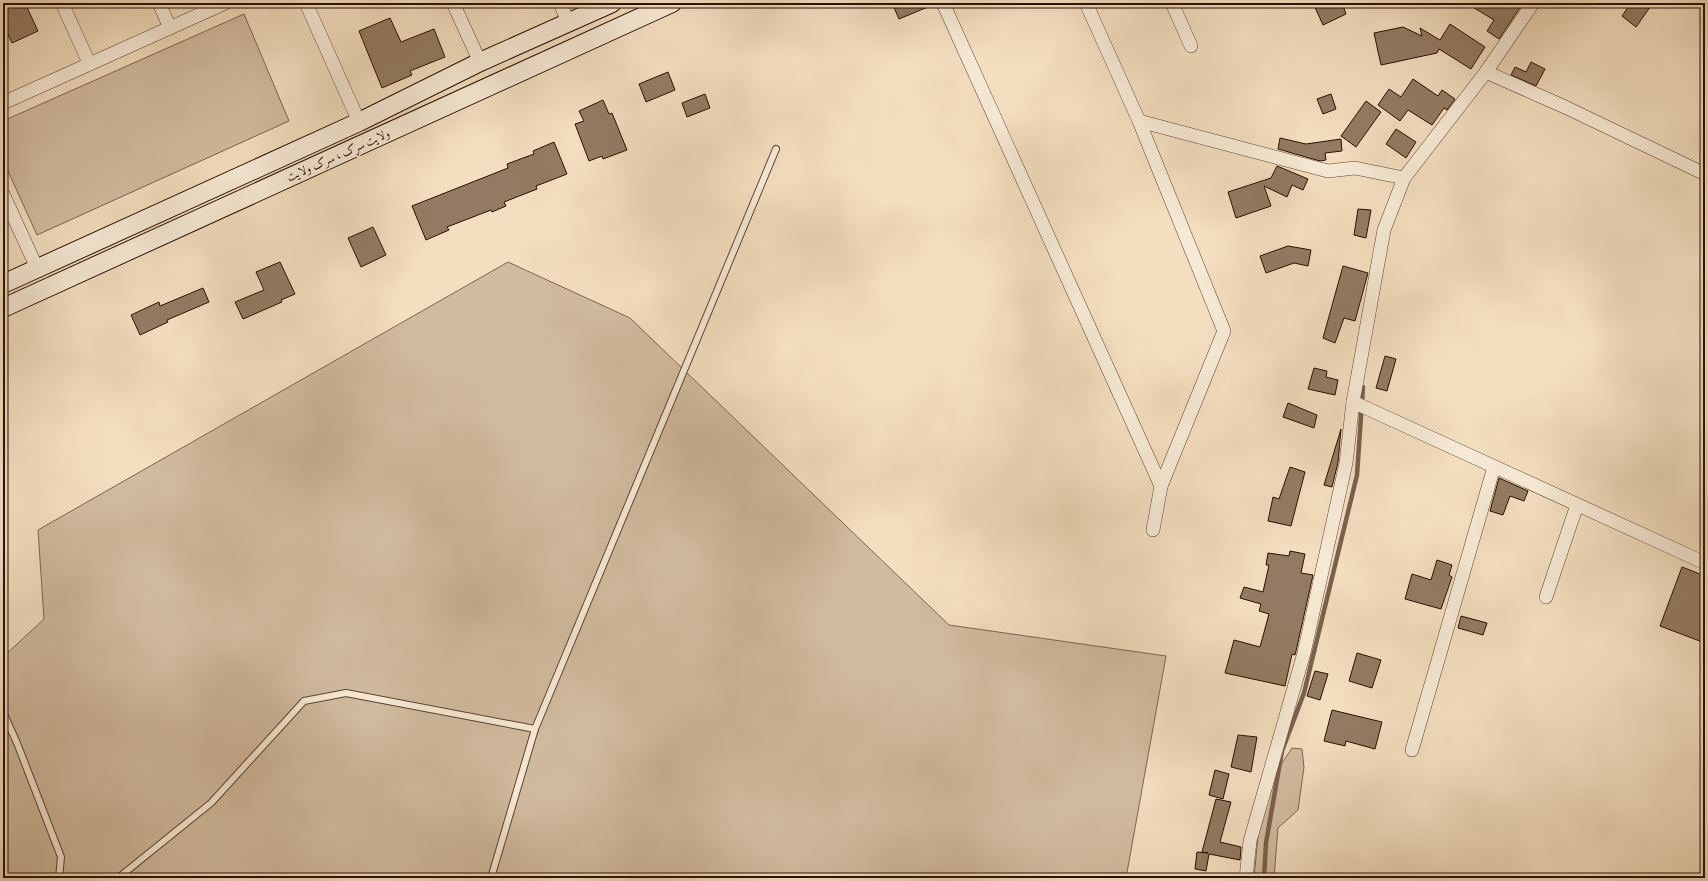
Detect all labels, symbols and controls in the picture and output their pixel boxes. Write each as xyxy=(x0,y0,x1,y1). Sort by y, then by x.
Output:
street label: ولایت سړک ، سرک ولایت xyxy=(284,125,393,187)

